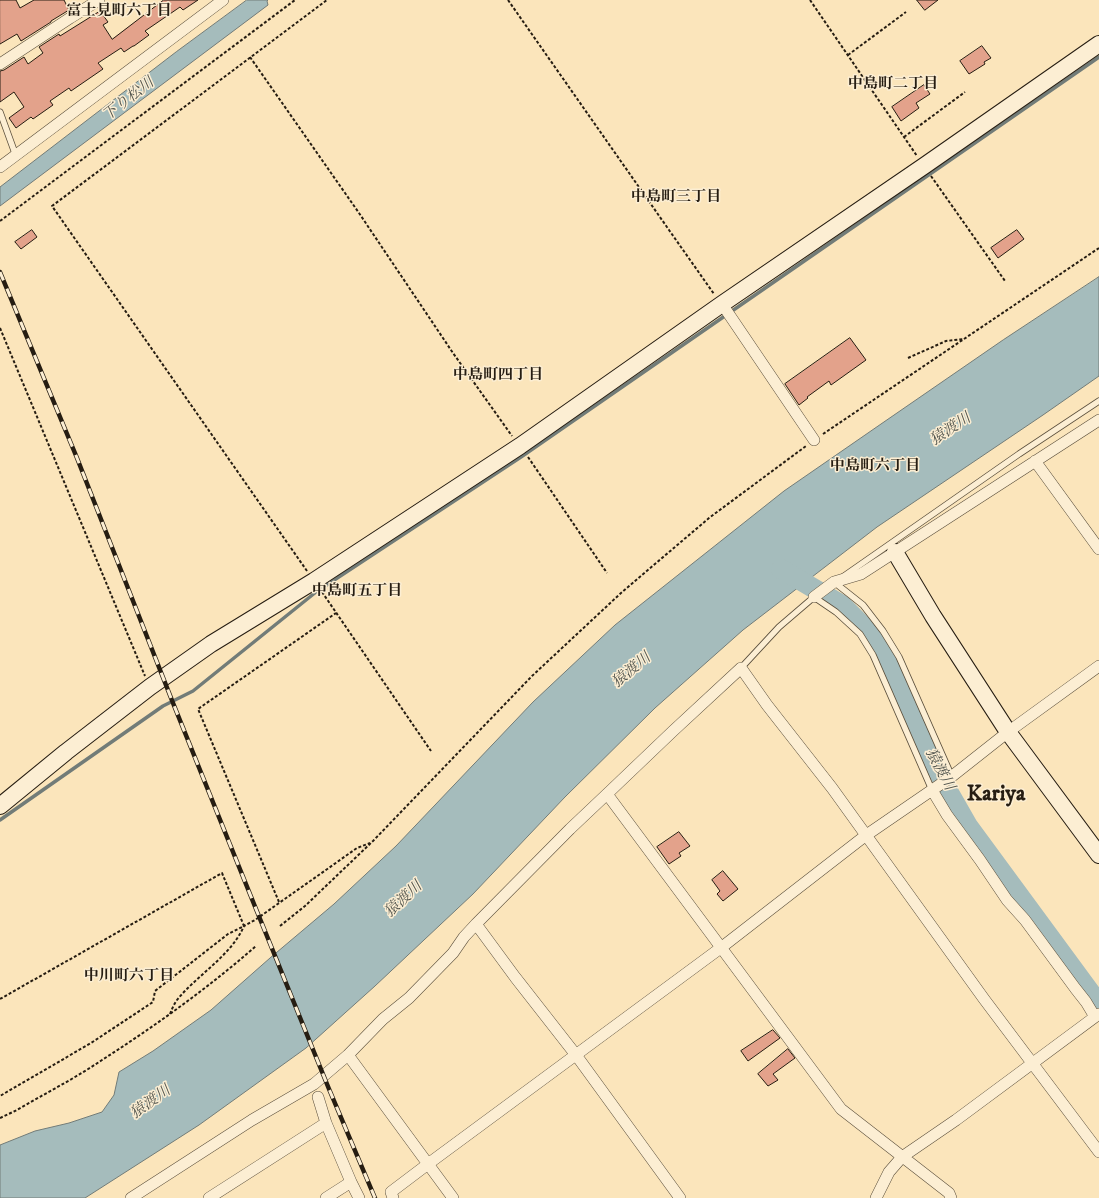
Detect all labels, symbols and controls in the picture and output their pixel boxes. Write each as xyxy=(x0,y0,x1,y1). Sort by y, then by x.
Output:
district label: 富士見町六丁目 xyxy=(67,3,171,21)
water label: 下り松川 xyxy=(100,74,158,126)
district label: 中島町二丁目 xyxy=(848,76,938,94)
district label: 中島町三丁目 xyxy=(631,189,721,207)
district label: 中島町四丁目 xyxy=(453,367,543,385)
water label: 猿渡川 xyxy=(927,410,975,450)
district label: 中島町六丁目 xyxy=(830,458,920,476)
district label: 中島町五丁目 xyxy=(312,583,402,601)
water label: 猿渡川 xyxy=(609,650,655,692)
water label: 猿渡川 xyxy=(920,746,958,794)
district label: Kariya xyxy=(967,782,1025,808)
water label: 猿渡川 xyxy=(381,878,427,922)
district label: 中川町六丁目 xyxy=(84,968,174,986)
water label: 猿渡川 xyxy=(128,1082,174,1124)

